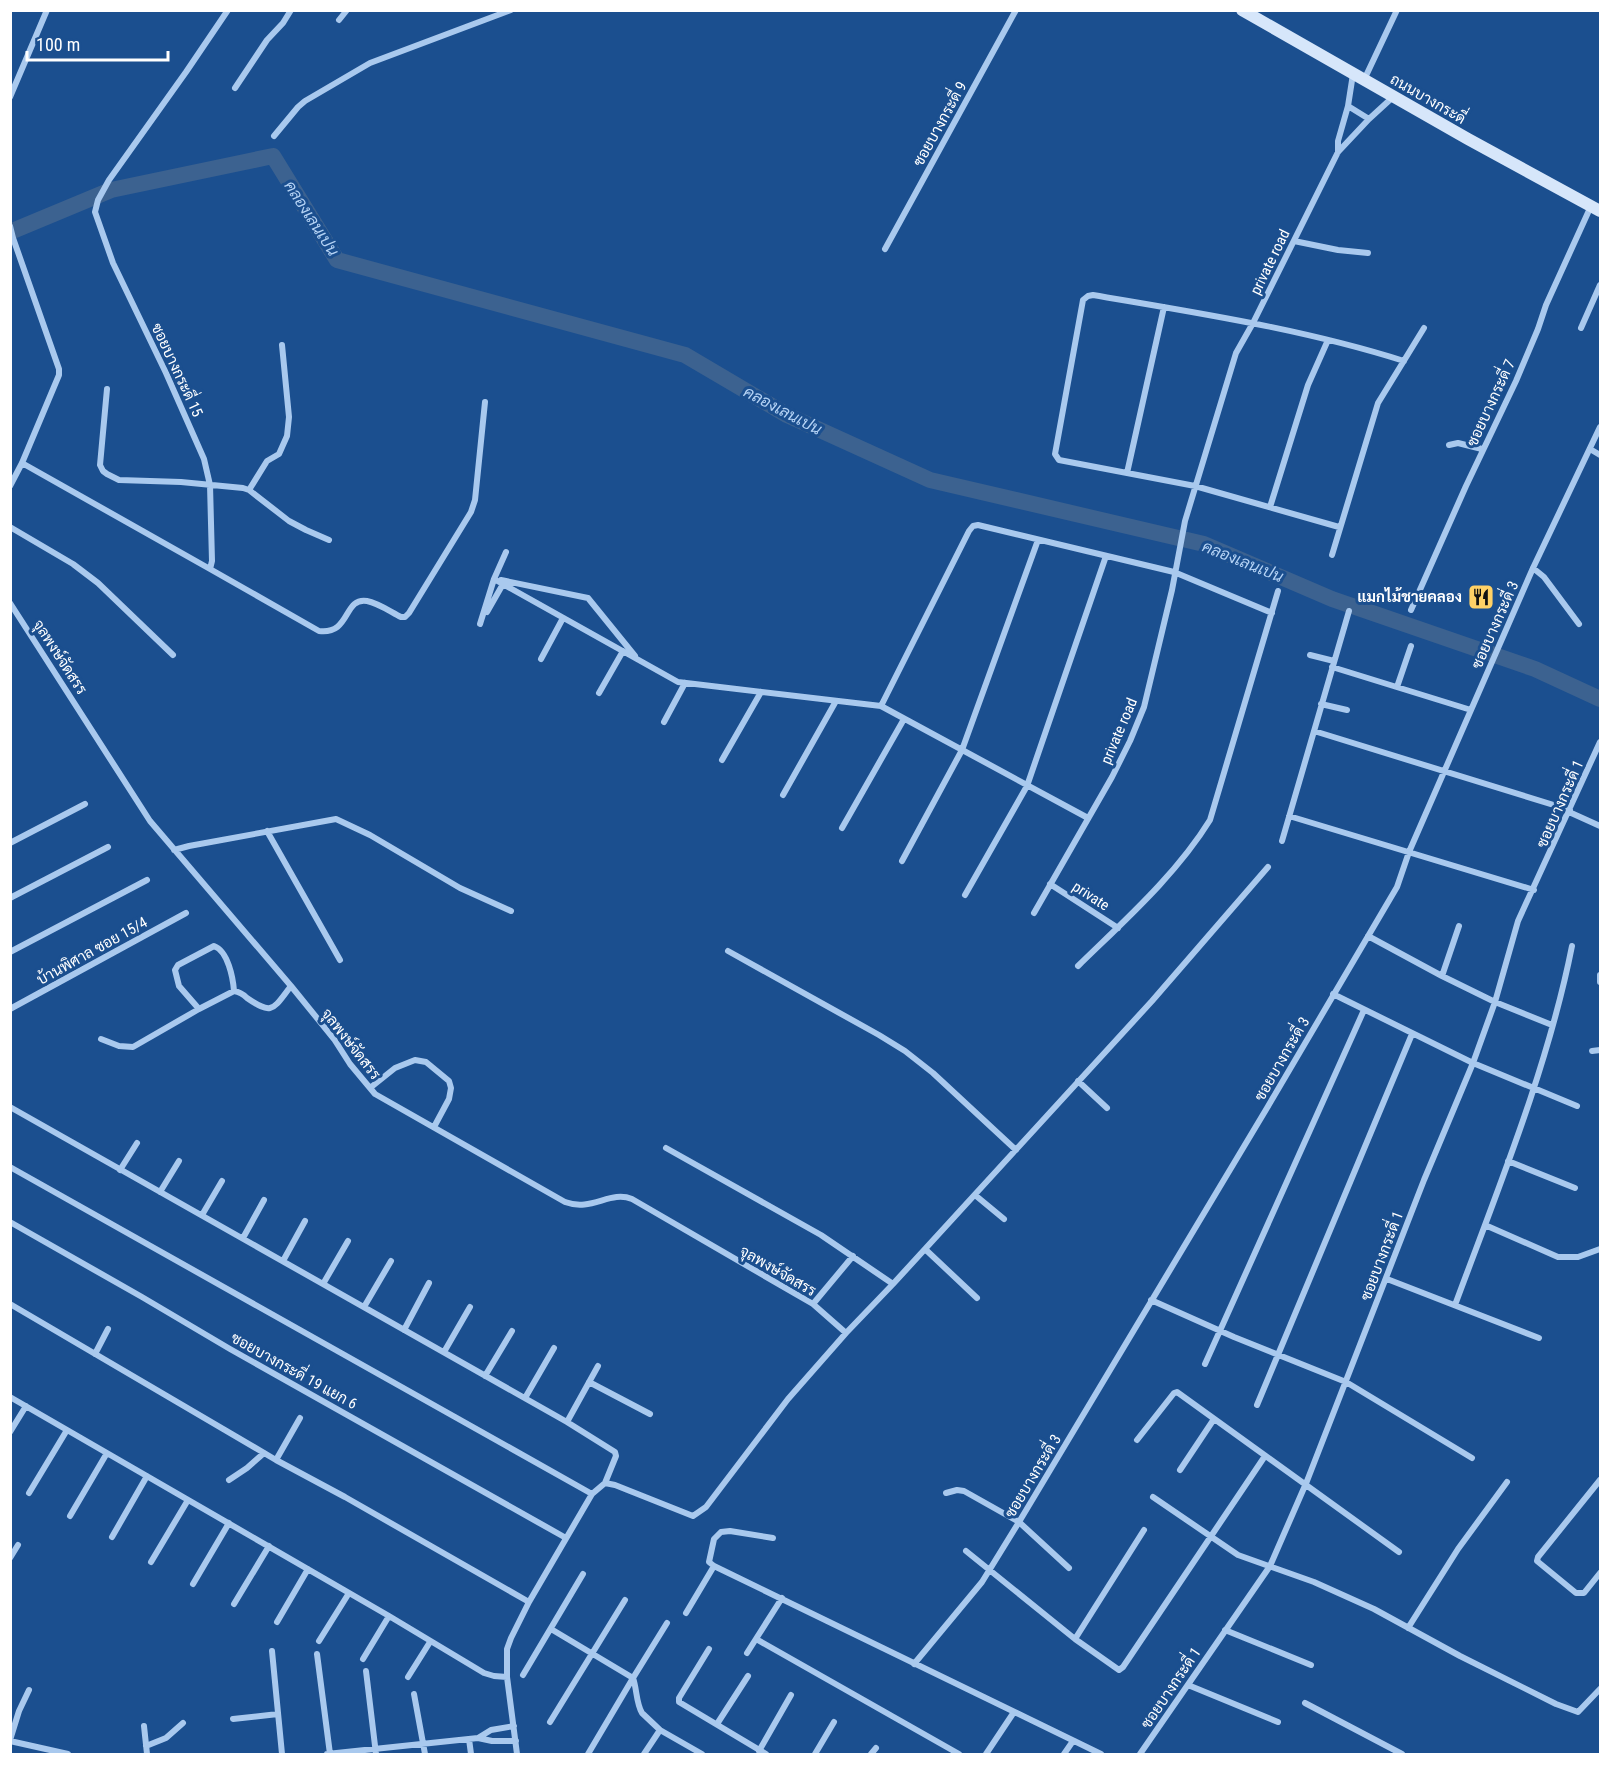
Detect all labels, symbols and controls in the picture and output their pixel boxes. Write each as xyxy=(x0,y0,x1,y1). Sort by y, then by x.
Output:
scale bar xyxy=(27,24,168,62)
text: 100 m xyxy=(36,34,80,55)
street label: ถนนบางกระดี่ xyxy=(1387,65,1472,128)
street label: ซอยบางกระดี่ 9 xyxy=(904,76,971,169)
water label: คลองเลนเปน xyxy=(280,177,343,259)
street label: private road xyxy=(1246,226,1294,298)
street label: ซอยบางกระดี่ 15 xyxy=(147,318,212,420)
street label: ซอยบางกระดี่ 7 xyxy=(1458,354,1519,449)
water label: คลองเลนเปน xyxy=(740,382,825,439)
water label: คลองเลนเปน xyxy=(1200,537,1286,586)
street label: ซอยบางกระดี่ 3 xyxy=(1462,576,1522,672)
restaurant icon: แมกไม้ชายคลอง xyxy=(1466,582,1496,612)
place label: แมกไม้ชายคลอง xyxy=(1357,587,1462,606)
street label: จุลพงษ์จัดสรร xyxy=(28,616,92,699)
street label: private road xyxy=(1097,695,1141,767)
street label: ซอยบางกระดี่ 1 xyxy=(1527,755,1587,851)
street label: private xyxy=(1069,877,1113,915)
street label: บ้านพิศาล ซอย 15/4 xyxy=(33,912,150,989)
street label: จุลพงษ์จัดสรร xyxy=(316,1004,385,1084)
street label: ซอยบางกระดี่ 3 xyxy=(1246,1011,1313,1104)
street label: ซอยบางกระดี่ 1 xyxy=(1351,1207,1407,1303)
street label: จุลพงษ์จัดสรร xyxy=(736,1241,820,1302)
street label: ซอยบางกระดี่ 19 แยก 6 xyxy=(228,1324,363,1413)
street label: ซอยบางกระดี่ 3 xyxy=(996,1428,1065,1521)
street label: ซอยบางกระดี่ 1 xyxy=(1132,1641,1205,1732)

